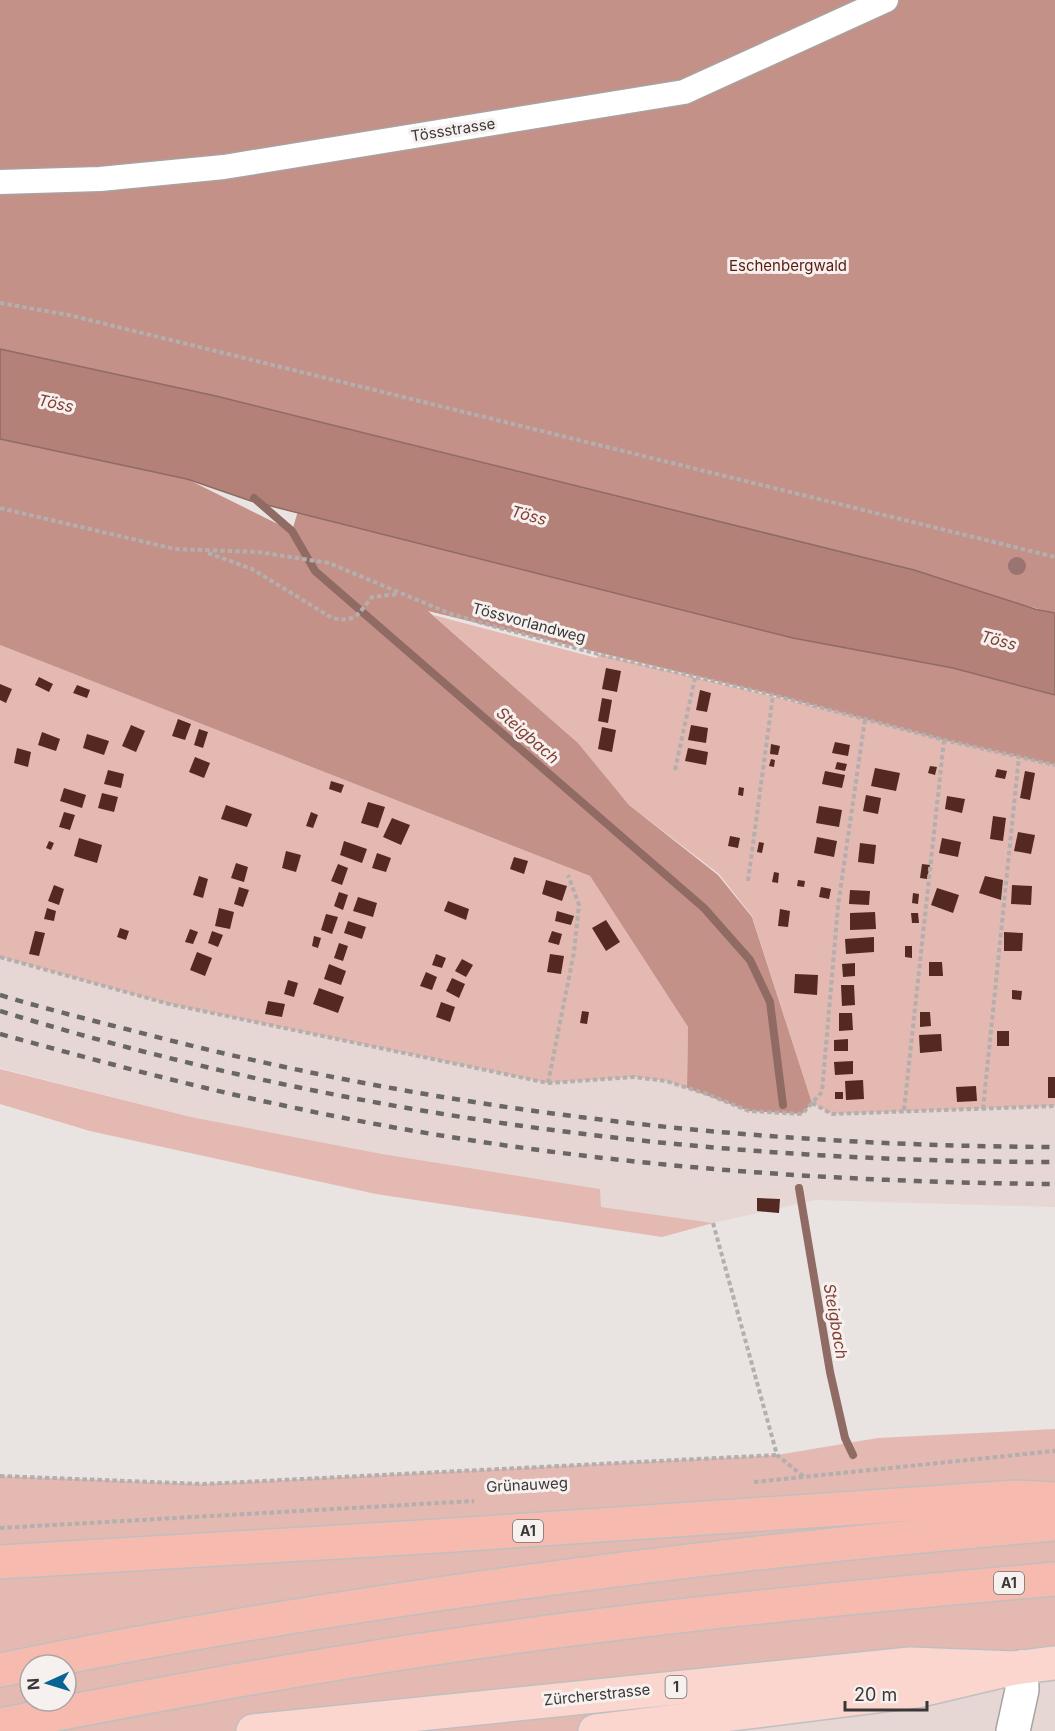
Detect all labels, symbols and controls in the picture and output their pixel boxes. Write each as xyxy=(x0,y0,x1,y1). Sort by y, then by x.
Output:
street label: Tössstrasse xyxy=(409,113,497,146)
park label: Eschenbergwald xyxy=(729,256,847,275)
water label: Töss xyxy=(36,389,76,417)
water label: Töss xyxy=(509,501,549,529)
street label: Tössvorlandweg xyxy=(470,598,588,647)
water label: Töss xyxy=(979,626,1019,654)
water label: Steigbach xyxy=(493,702,563,768)
water label: Steigbach xyxy=(820,1282,852,1360)
street label: Grünauweg xyxy=(486,1473,568,1496)
road number: A1 xyxy=(513,1520,543,1542)
road number: A1 xyxy=(994,1572,1024,1594)
north arrow xyxy=(18,1653,78,1713)
scale bar xyxy=(845,1674,928,1712)
road number: 1 xyxy=(666,1676,686,1698)
text: N xyxy=(23,1677,43,1691)
street label: Zürcherstrasse xyxy=(543,1679,651,1710)
text: 20 m xyxy=(854,1684,897,1705)

